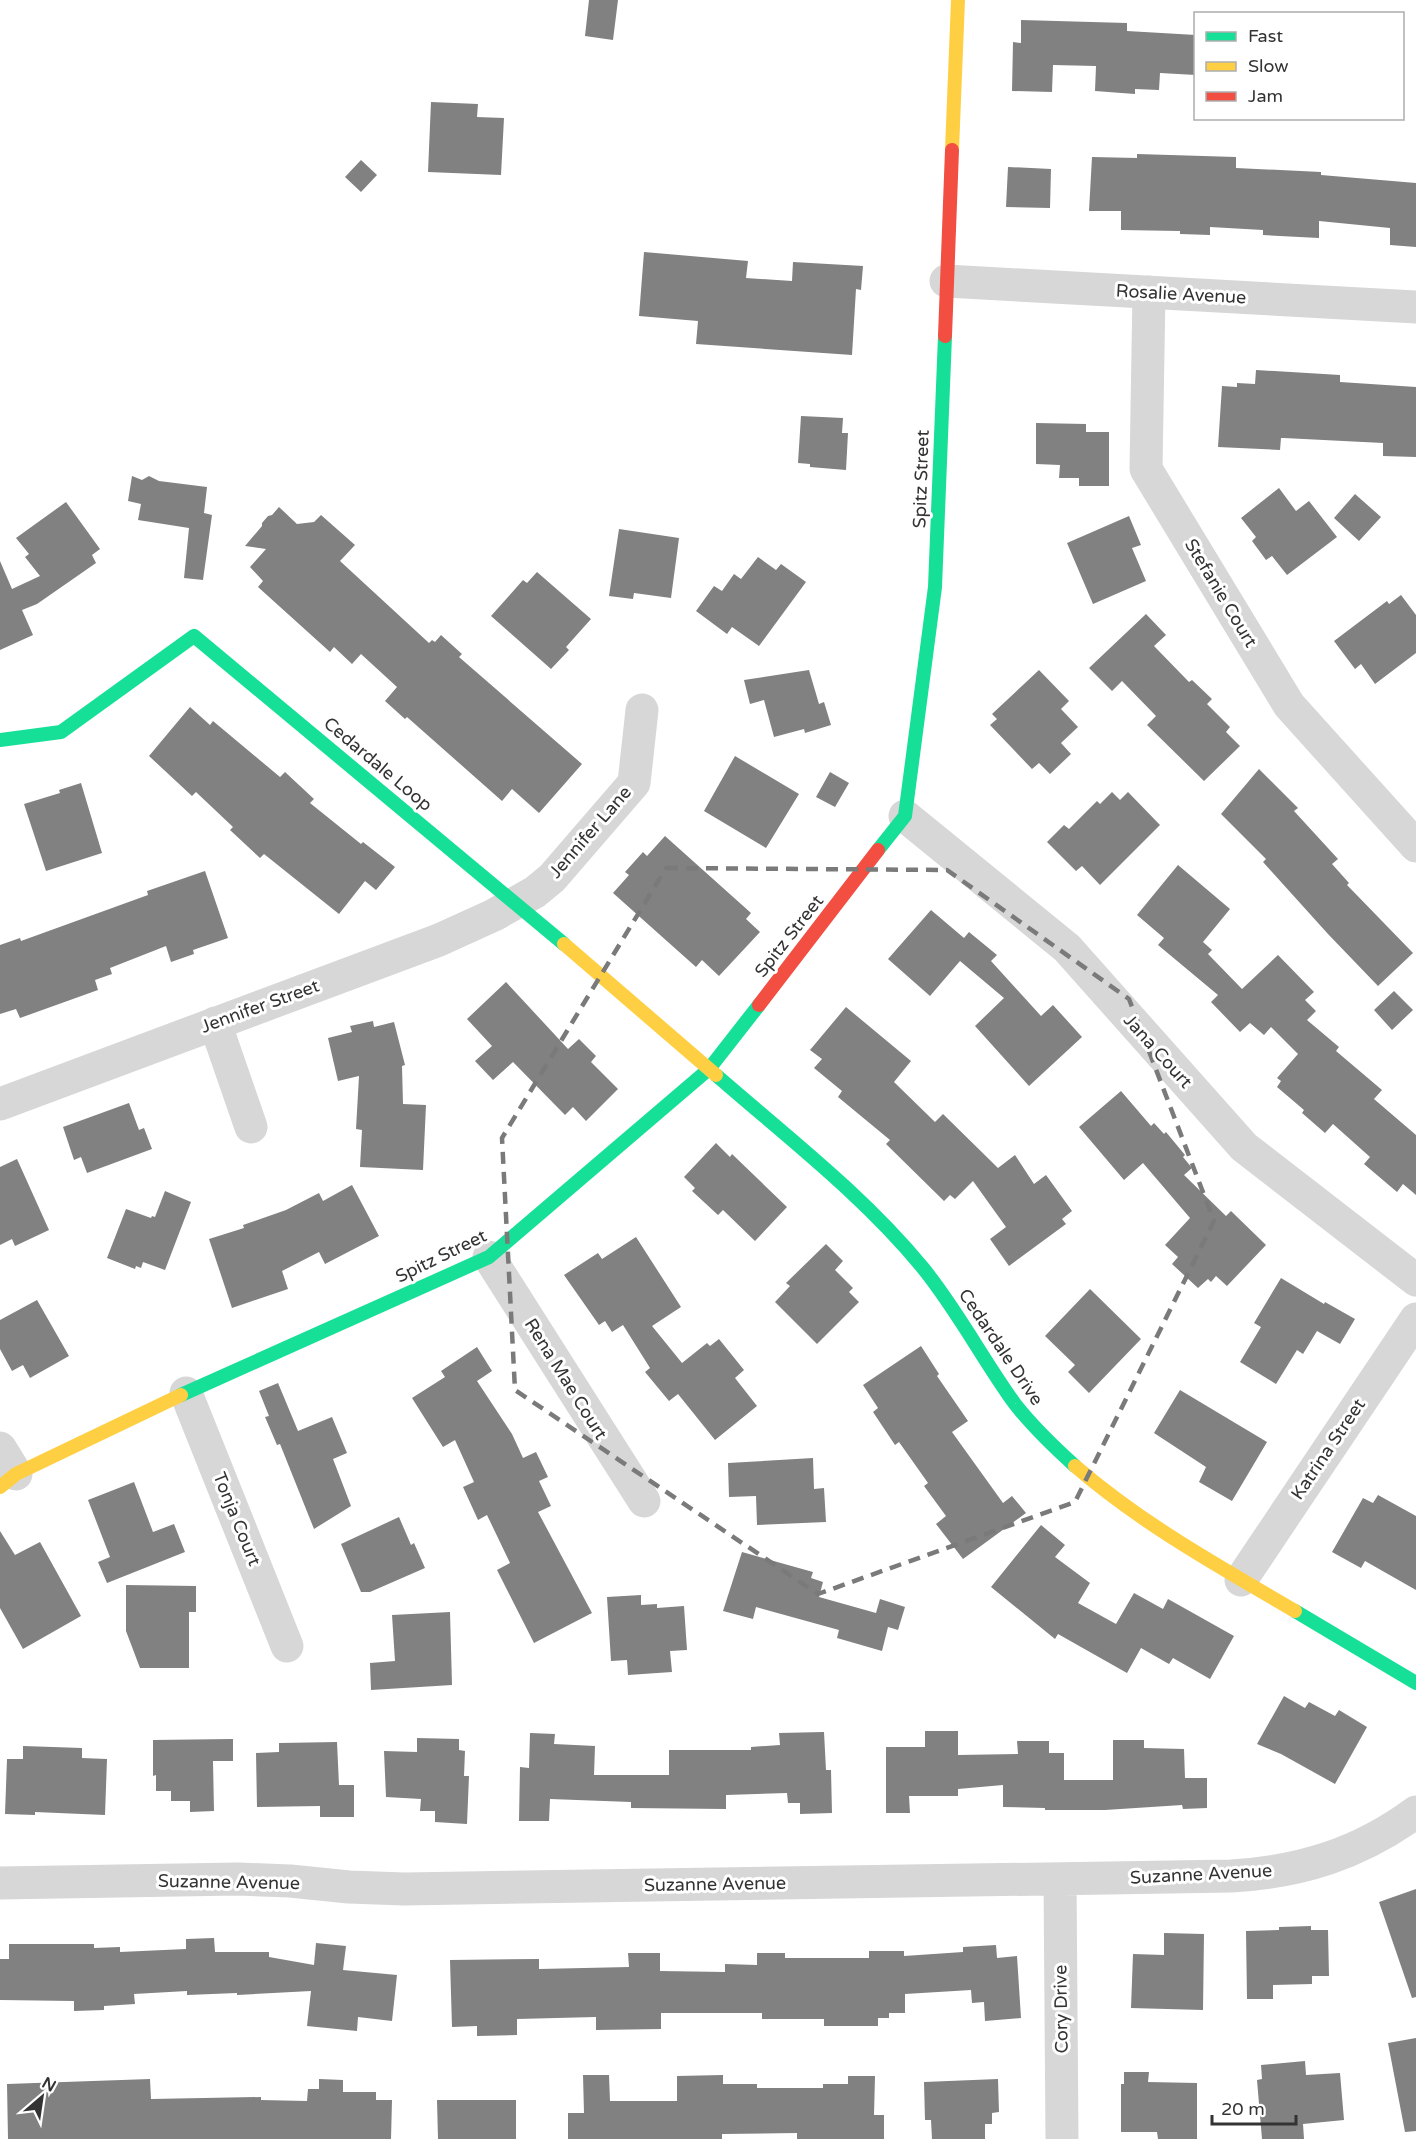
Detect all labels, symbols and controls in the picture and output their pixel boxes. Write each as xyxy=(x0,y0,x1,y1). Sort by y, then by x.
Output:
legend xyxy=(1194,12,1404,120)
text: Fast xyxy=(1248,25,1283,47)
text: Slow xyxy=(1248,55,1289,77)
text: Jam xyxy=(1248,85,1283,107)
street label: Rosalie Avenue xyxy=(1115,280,1247,308)
street label: Spitz Street xyxy=(908,429,934,529)
street label: Stefanie Court xyxy=(1180,535,1262,651)
street label: Cedardale Loop xyxy=(319,712,437,816)
street label: Jennifer Lane xyxy=(544,781,636,883)
street label: Spitz Street xyxy=(750,890,828,982)
street label: Jennifer Street xyxy=(198,974,322,1038)
street label: Jana Court xyxy=(1119,1009,1197,1093)
street label: Spitz Street xyxy=(392,1224,490,1288)
street label: Cedardale Drive xyxy=(954,1285,1048,1409)
street label: Rena Mae Court xyxy=(520,1314,612,1444)
street label: Katrina Street xyxy=(1286,1394,1370,1504)
street label: Tonja Court xyxy=(208,1469,266,1569)
street label: Suzanne Avenue xyxy=(1129,1859,1273,1889)
street label: Suzanne Avenue xyxy=(158,1870,300,1894)
street label: Suzanne Avenue xyxy=(644,1872,786,1896)
street label: Cory Drive xyxy=(1049,1964,1073,2054)
north arrow xyxy=(12,2067,72,2127)
text: N xyxy=(38,2073,59,2097)
scale bar xyxy=(1212,2088,1296,2126)
text: 20 m xyxy=(1221,2098,1265,2120)

